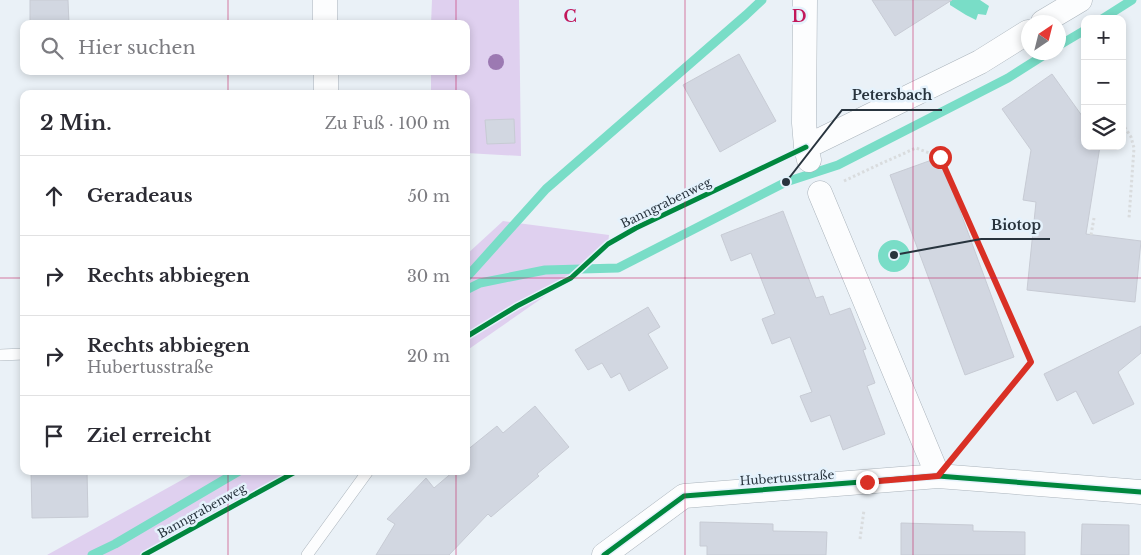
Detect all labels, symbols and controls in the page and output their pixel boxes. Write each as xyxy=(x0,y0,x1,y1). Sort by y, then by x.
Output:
text: C xyxy=(563,6,577,26)
text: D xyxy=(792,6,806,26)
north arrow xyxy=(1021,15,1066,60)
map controls xyxy=(1081,15,1126,150)
button: + xyxy=(1081,15,1126,60)
search box xyxy=(20,20,470,75)
icon: search xyxy=(38,34,66,62)
text: Hier suchen xyxy=(78,36,196,59)
button: − xyxy=(1081,60,1126,105)
callout: Petersbach xyxy=(842,81,942,110)
text: Petersbach xyxy=(852,86,932,104)
button: layers xyxy=(1081,105,1126,150)
text: 2 Min. xyxy=(40,110,112,136)
text: Zu Fuß · 100 m xyxy=(325,113,450,133)
route start xyxy=(929,146,952,169)
street label: Banngrabenweg xyxy=(618,174,714,231)
icon: ahead xyxy=(40,182,68,210)
text: Geradeaus xyxy=(87,184,193,207)
text: 50 m xyxy=(408,186,450,206)
callout: Biotop xyxy=(981,210,1050,239)
text: Biotop xyxy=(991,216,1041,234)
icon: right xyxy=(40,262,68,290)
text: Rechts abbiegen xyxy=(87,264,250,287)
text: 30 m xyxy=(407,266,450,286)
text: Rechts abbiegen xyxy=(87,334,250,357)
icon: right xyxy=(40,342,68,370)
text: 20 m xyxy=(407,346,450,366)
text: Hubertusstraße xyxy=(87,357,213,377)
icon: arrive xyxy=(40,422,68,450)
text: Ziel erreicht xyxy=(87,424,211,447)
street label: Hubertusstraße xyxy=(739,467,835,488)
route end xyxy=(856,471,879,494)
street label: Banngrabenweg xyxy=(155,480,249,541)

